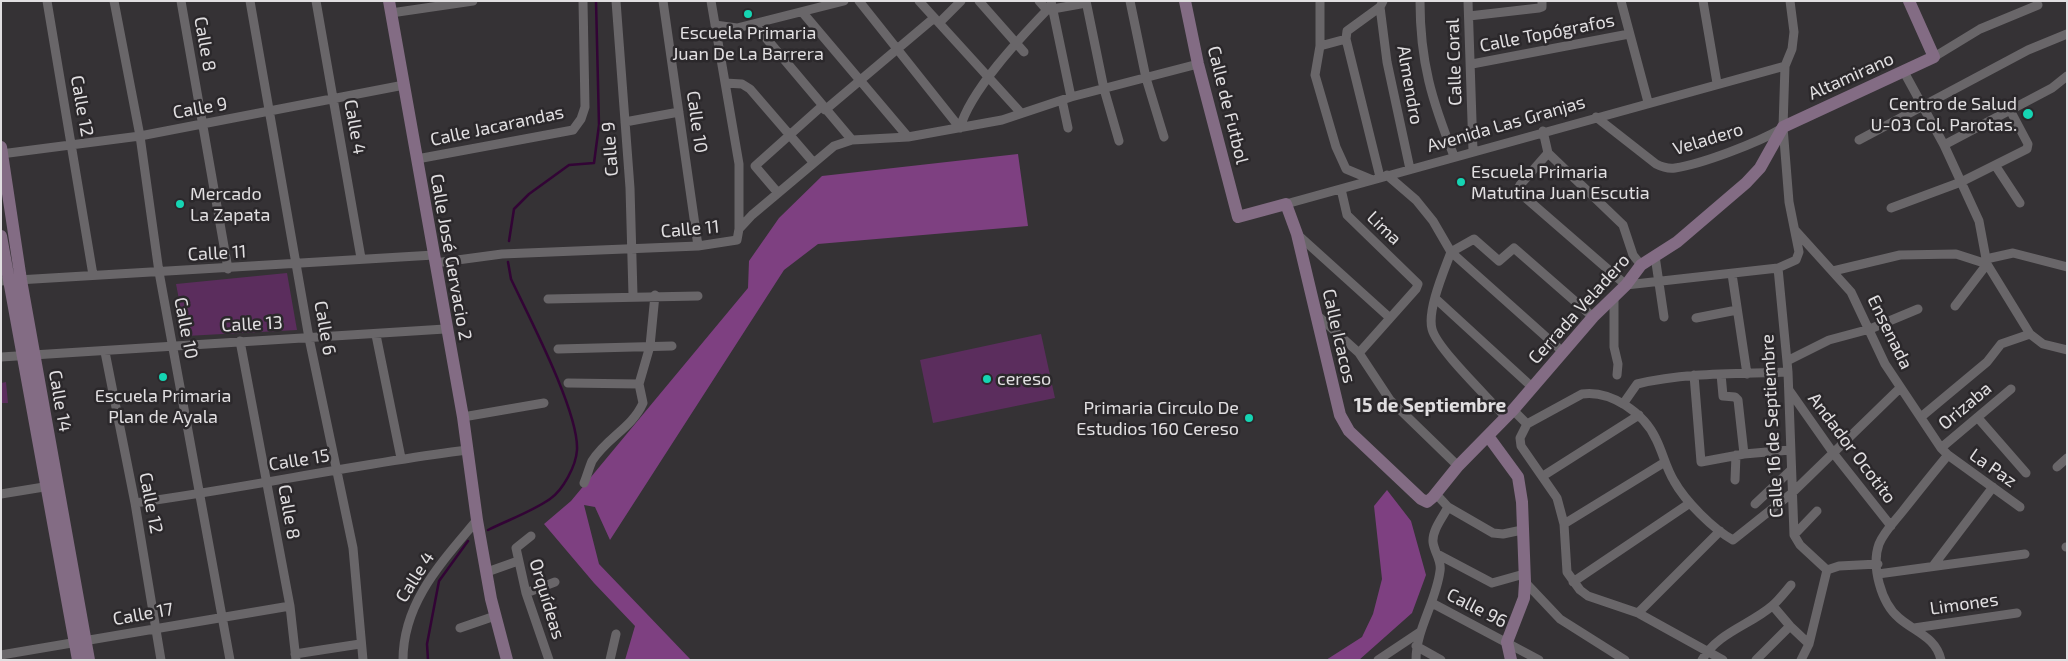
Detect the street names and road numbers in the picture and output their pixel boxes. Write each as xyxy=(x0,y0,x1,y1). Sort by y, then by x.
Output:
street label: Calle Topógrafos xyxy=(1478,9,1616,57)
street label: Calle 8 xyxy=(190,15,220,73)
street label: Calle Coral xyxy=(1442,18,1466,106)
street label: Calle de Futbol xyxy=(1203,44,1253,166)
street label: Almendro xyxy=(1392,44,1428,126)
street label: Altamirano xyxy=(1805,48,1897,104)
street label: Calle 12 xyxy=(66,74,98,138)
street label: Calle 10 xyxy=(682,90,712,154)
street label: Avenida Las Granjas xyxy=(1424,91,1588,157)
street label: Calle 9 xyxy=(171,93,229,123)
street label: Calle 4 xyxy=(340,98,370,156)
street label: Calle Jacarandas xyxy=(428,101,566,151)
street label: Veladero xyxy=(1670,118,1746,160)
street label: Calle 9 xyxy=(597,121,623,177)
street label: Calle José Gervacio 2 xyxy=(426,172,476,342)
street label: Lima xyxy=(1362,207,1406,249)
street label: Calle 11 xyxy=(660,216,720,242)
street label: Calle 11 xyxy=(187,241,247,265)
street label: Cerrada Veladero xyxy=(1524,249,1634,369)
street label: Calle Icacos xyxy=(1318,287,1360,385)
street label: Ensenada xyxy=(1863,291,1917,373)
street label: Calle 10 xyxy=(169,295,203,361)
street label: Calle 6 xyxy=(310,299,340,357)
street label: Calle 13 xyxy=(221,312,283,336)
street label: Calle 16 de Septiembre xyxy=(1756,334,1788,518)
street label: Calle 14 xyxy=(44,368,76,434)
street label: Orizaba xyxy=(1934,378,1996,434)
street label: Andador Ocotito xyxy=(1803,388,1901,508)
street label: La Paz xyxy=(1965,444,2021,492)
street label: Calle 15 xyxy=(267,445,331,475)
street label: Calle 12 xyxy=(135,471,167,535)
street label: Calle 8 xyxy=(274,483,304,541)
street label: Calle 4 xyxy=(391,548,439,606)
street label: Orquídeas xyxy=(525,556,569,642)
street label: Calle 96 xyxy=(1443,584,1511,632)
street label: Limones xyxy=(1928,589,2000,619)
street label: Calle 17 xyxy=(111,598,175,630)

